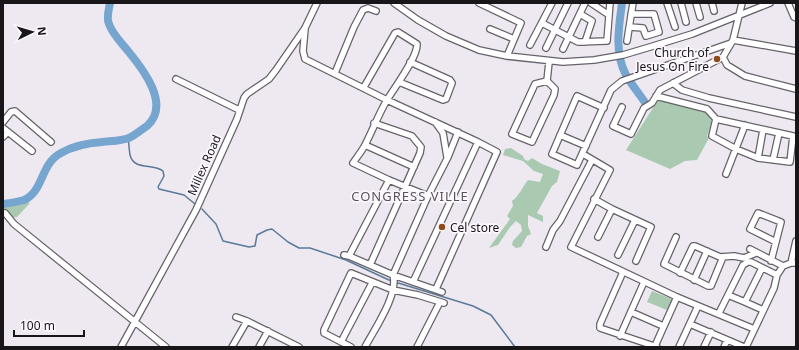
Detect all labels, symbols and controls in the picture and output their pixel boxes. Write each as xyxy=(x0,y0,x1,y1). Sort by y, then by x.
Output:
north arrow xyxy=(12,12,52,52)
text: N xyxy=(35,26,50,36)
place label: Church of Jesus On Fire xyxy=(635,44,710,75)
marker: Church of Jesus On Fire xyxy=(712,54,722,64)
street label: Millex Road xyxy=(183,132,225,198)
district label: CONGRESS VILLE xyxy=(351,187,469,205)
place label: Cel store xyxy=(450,219,500,236)
marker: Cel store xyxy=(437,222,447,232)
scale bar xyxy=(14,312,84,338)
text: 100 m xyxy=(20,317,55,334)

